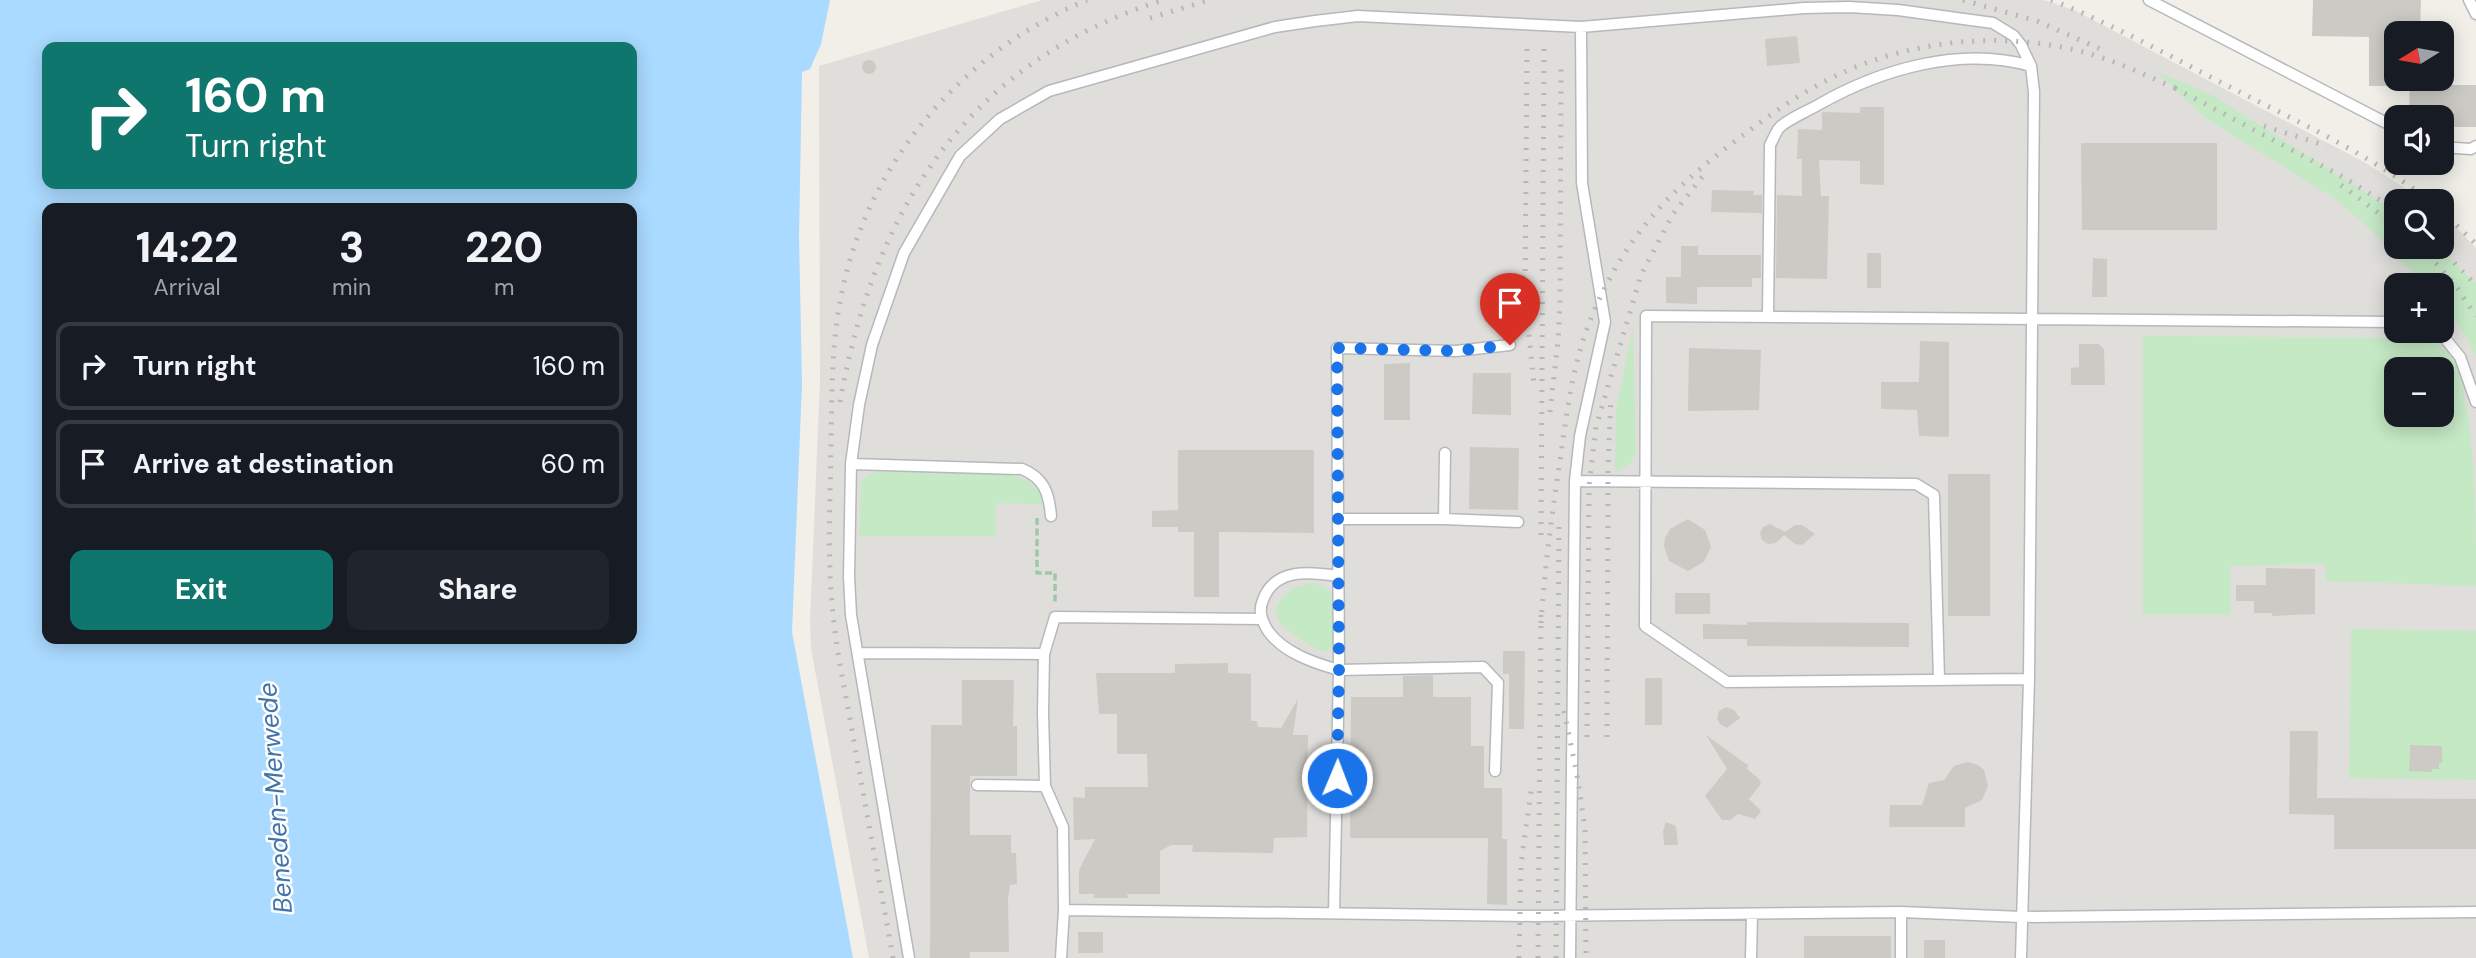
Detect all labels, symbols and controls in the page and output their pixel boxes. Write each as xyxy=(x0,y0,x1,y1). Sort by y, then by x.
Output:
north arrow xyxy=(2384,21,2454,91)
map controls xyxy=(2384,21,2454,427)
text: 160 m xyxy=(185,63,326,127)
icon: right xyxy=(70,70,161,161)
button: sound xyxy=(2384,105,2454,175)
text: Turn right xyxy=(185,125,327,167)
button: search xyxy=(2384,189,2454,259)
text: 14:22 xyxy=(136,220,238,275)
text: 3 xyxy=(339,220,364,275)
text: 220 xyxy=(465,220,543,275)
text: Arrival xyxy=(154,272,221,302)
text: min xyxy=(332,272,371,302)
text: m xyxy=(494,272,514,302)
pin xyxy=(1480,273,1540,345)
button: + xyxy=(2384,273,2454,343)
icon: arrive xyxy=(1491,284,1529,322)
icon: right xyxy=(74,347,112,385)
text: Turn right xyxy=(133,349,257,383)
text: 160 m xyxy=(533,349,605,383)
button: − xyxy=(2384,357,2454,427)
icon: arrive xyxy=(74,445,112,483)
text: Arrive at destination xyxy=(133,447,394,481)
text: 60 m xyxy=(541,447,605,481)
button: Exit xyxy=(70,550,333,630)
button: Share xyxy=(347,550,609,630)
water label: Beneden-Merwede xyxy=(250,681,300,915)
position arrow xyxy=(1300,741,1374,815)

